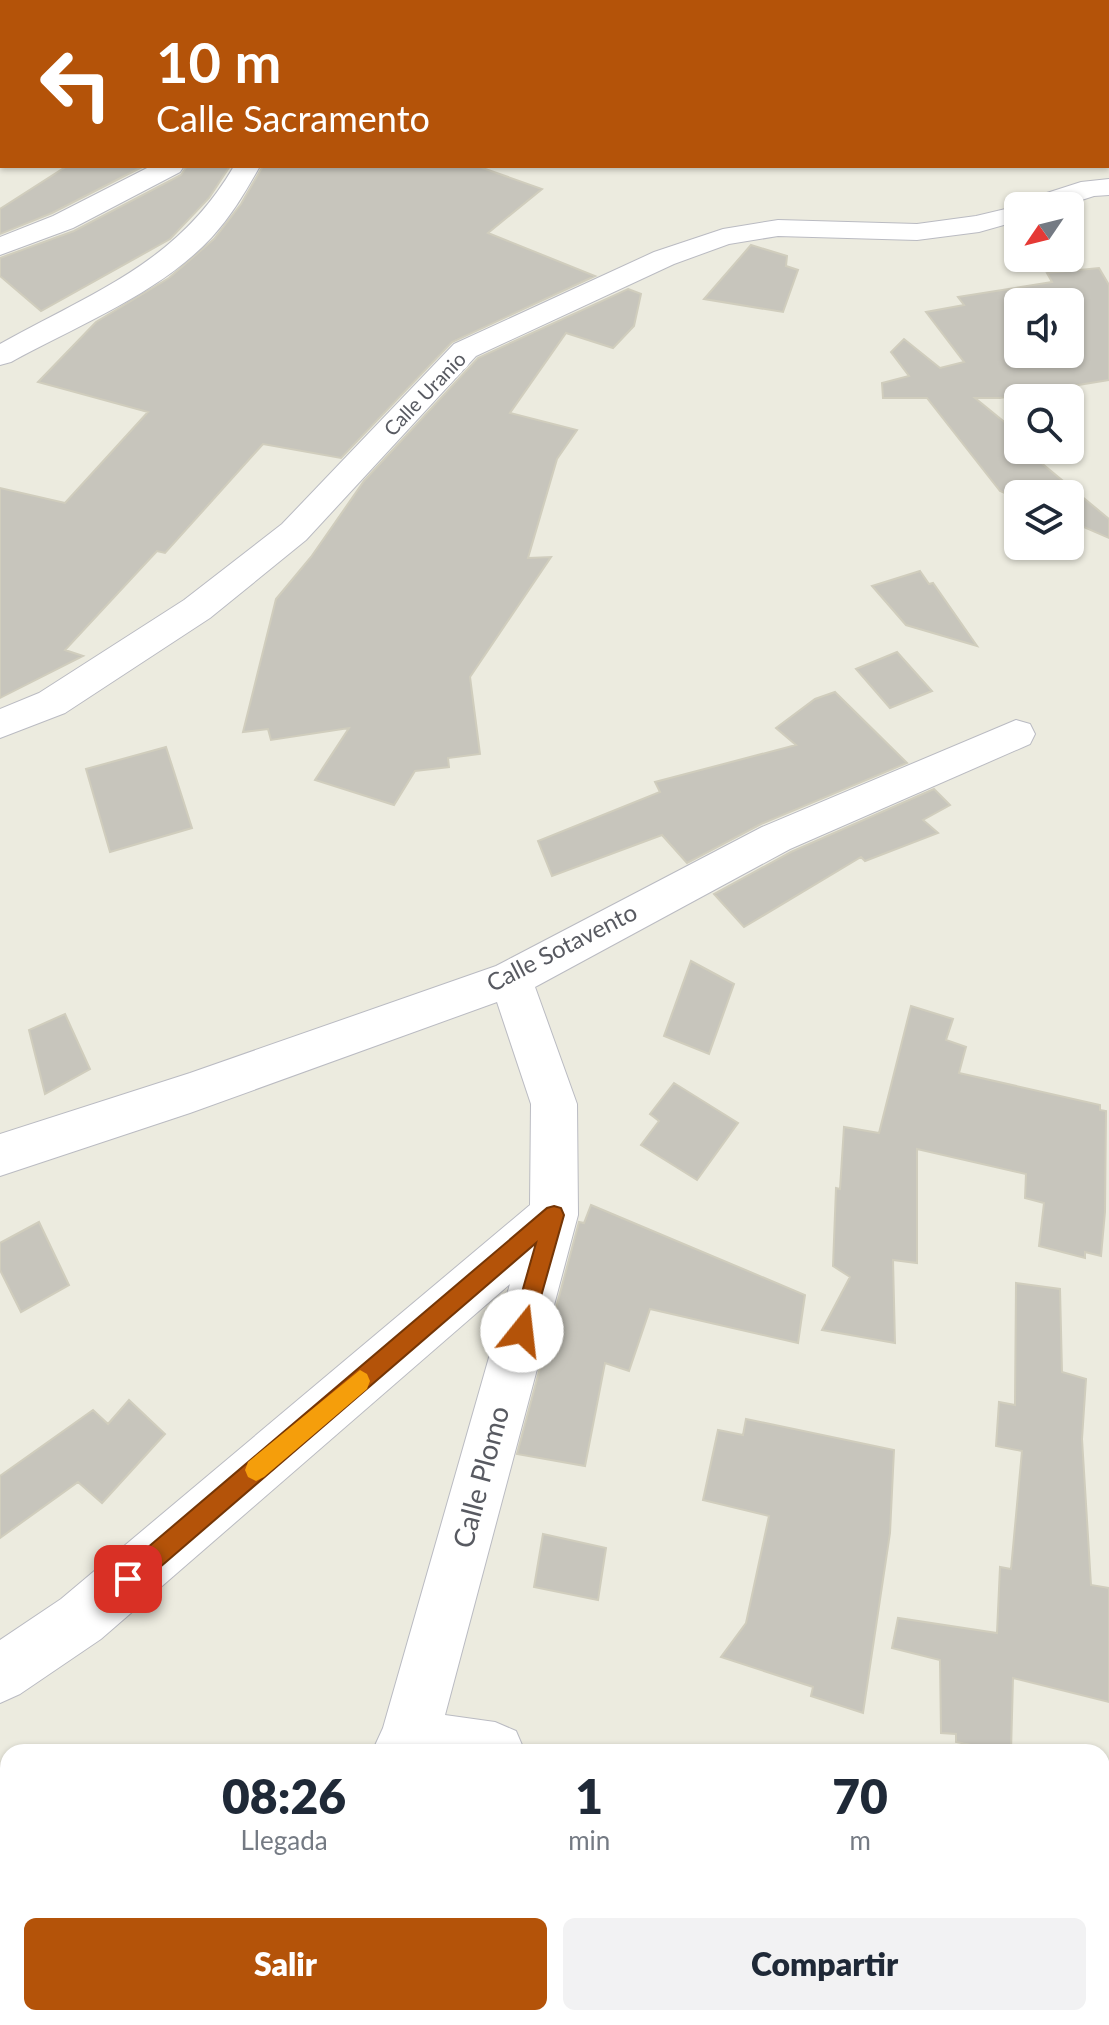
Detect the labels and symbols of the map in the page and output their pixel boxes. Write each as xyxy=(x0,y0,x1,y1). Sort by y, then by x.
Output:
north arrow xyxy=(1004,192,1084,272)
street label: Calle Uranio xyxy=(378,346,470,440)
street label: Calle Sotavento xyxy=(481,896,641,997)
position arrow xyxy=(480,1289,564,1373)
street label: Calle Plomo xyxy=(445,1402,515,1552)
pin xyxy=(94,1545,162,1613)

